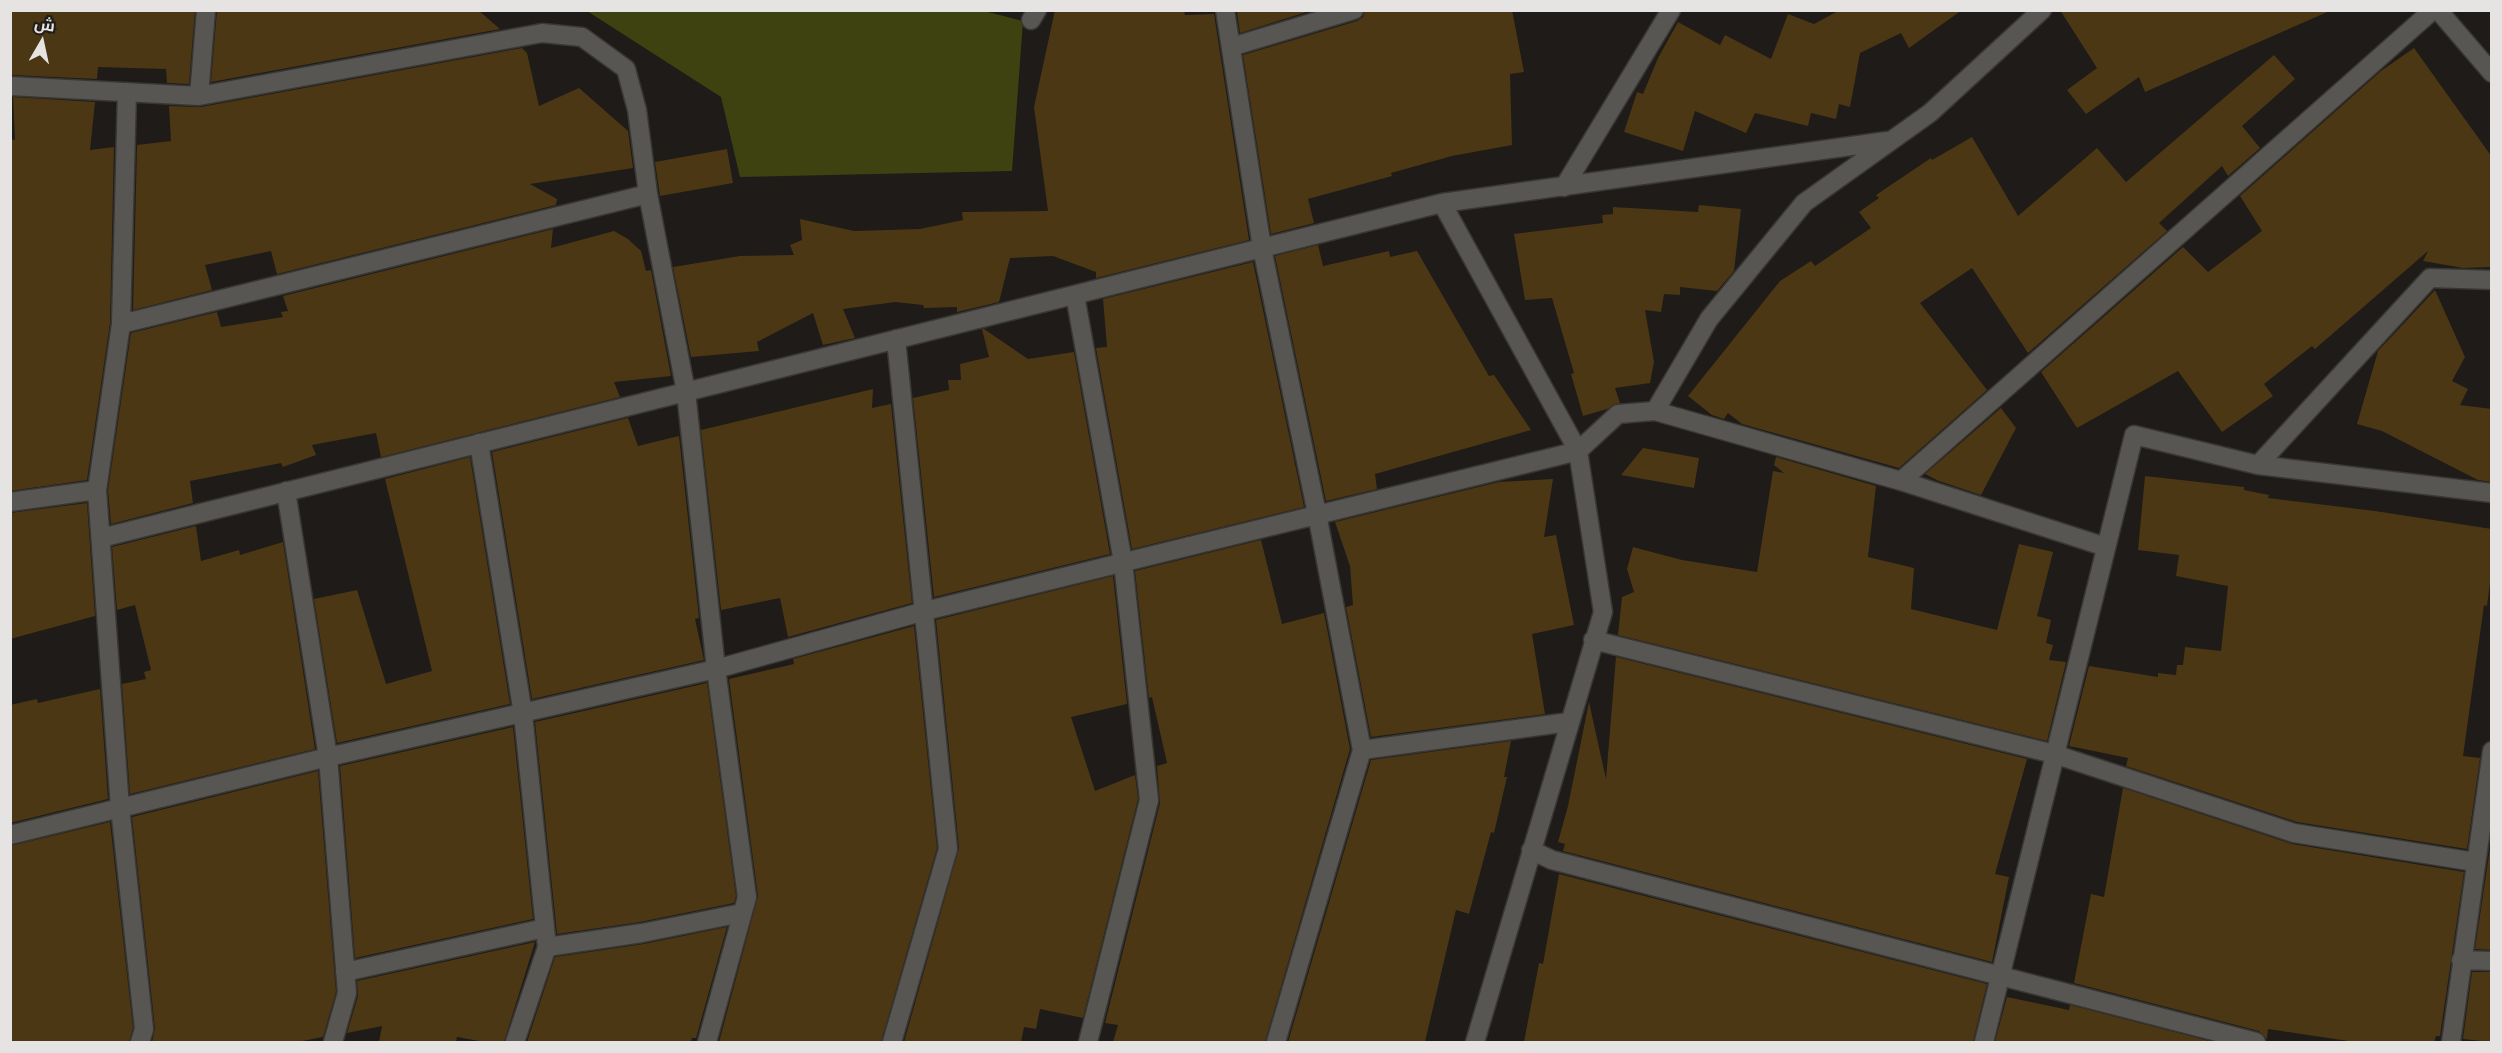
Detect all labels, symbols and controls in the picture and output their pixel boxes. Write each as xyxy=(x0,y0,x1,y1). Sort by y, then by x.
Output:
north arrow xyxy=(12,12,72,72)
text: ش xyxy=(33,13,57,36)

